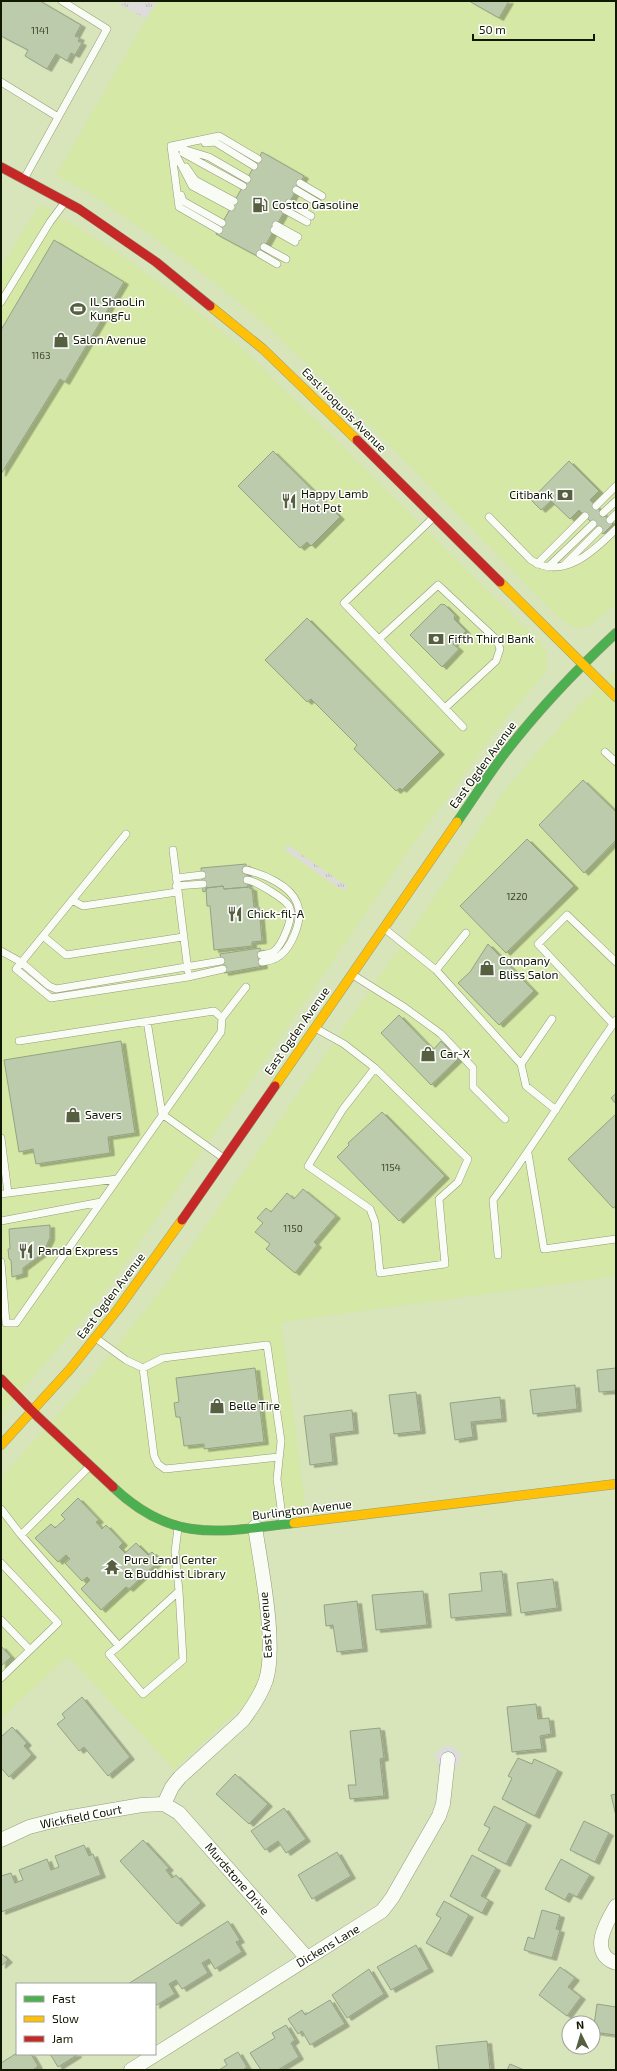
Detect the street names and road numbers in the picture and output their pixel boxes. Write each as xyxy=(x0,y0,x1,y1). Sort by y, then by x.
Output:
street label: East Iroquois Avenue xyxy=(300,364,390,454)
street label: East Ogden Avenue xyxy=(446,718,518,811)
street label: East Ogden Avenue xyxy=(261,984,332,1077)
street label: East Ogden Avenue xyxy=(73,1250,147,1341)
street label: Burlington Avenue xyxy=(251,1496,352,1522)
street label: East Avenue xyxy=(256,1591,274,1659)
street label: Wickfield Court xyxy=(39,1801,123,1831)
street label: Murdstone Drive xyxy=(203,1839,273,1917)
street label: Dickens Lane xyxy=(293,1921,362,1969)

